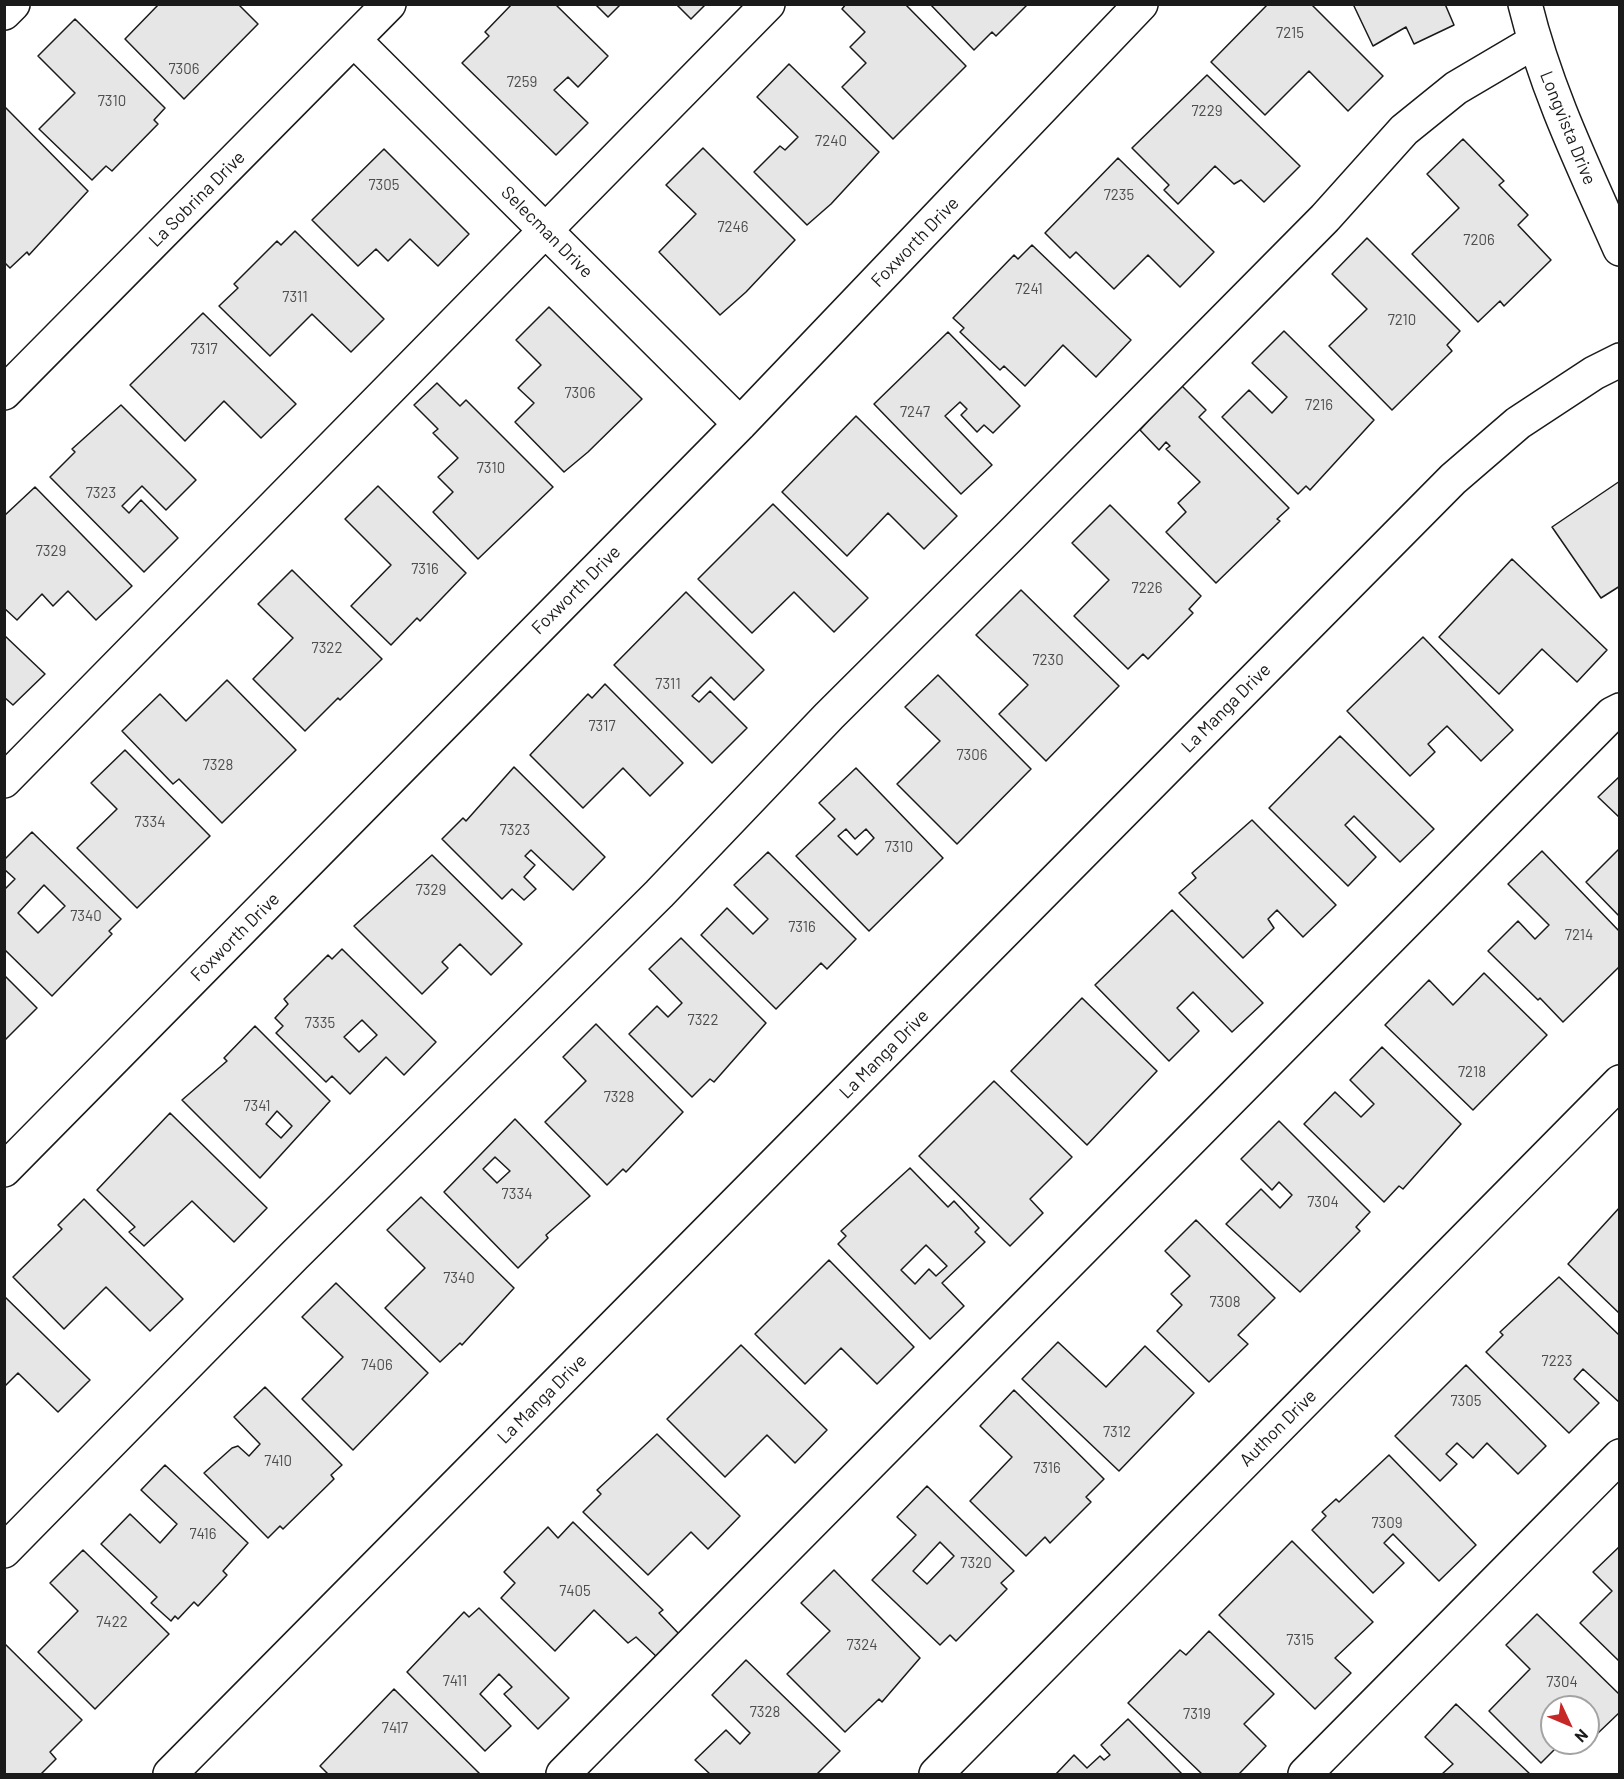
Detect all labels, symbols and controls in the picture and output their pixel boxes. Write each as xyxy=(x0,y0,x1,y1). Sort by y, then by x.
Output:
house number: 7215 xyxy=(1276,24,1304,42)
house number: 7306 xyxy=(168,60,200,78)
street label: Longvista Drive xyxy=(1535,68,1601,188)
house number: 7259 xyxy=(507,73,537,91)
house number: 7310 xyxy=(98,92,126,110)
house number: 7229 xyxy=(1192,102,1222,120)
house number: 7240 xyxy=(815,132,847,150)
street label: La Sobrina Drive xyxy=(144,146,250,252)
house number: 7305 xyxy=(368,176,400,194)
street label: Selecman Drive xyxy=(497,182,597,282)
house number: 7235 xyxy=(1104,186,1134,204)
street label: Foxworth Drive xyxy=(867,192,963,292)
house number: 7246 xyxy=(717,218,749,236)
house number: 7206 xyxy=(1463,231,1495,249)
house number: 7241 xyxy=(1015,280,1043,298)
house number: 7311 xyxy=(282,288,308,306)
house number: 7210 xyxy=(1388,311,1416,329)
house number: 7317 xyxy=(190,340,218,358)
house number: 7306 xyxy=(564,384,596,402)
house number: 7216 xyxy=(1305,396,1333,414)
house number: 7247 xyxy=(900,403,930,421)
house number: 7310 xyxy=(477,459,505,477)
house number: 7323 xyxy=(86,484,116,502)
street label: Foxworth Drive xyxy=(527,541,625,639)
house number: 7329 xyxy=(36,542,66,560)
house number: 7316 xyxy=(411,560,439,578)
house number: 7226 xyxy=(1132,579,1162,597)
house number: 7322 xyxy=(312,639,342,657)
house number: 7230 xyxy=(1032,651,1064,669)
street label: La Manga Drive xyxy=(1177,659,1275,757)
house number: 7311 xyxy=(655,675,681,693)
house number: 7317 xyxy=(588,717,616,735)
house number: 7306 xyxy=(956,746,988,764)
house number: 7328 xyxy=(203,756,233,774)
house number: 7334 xyxy=(135,813,165,831)
house number: 7323 xyxy=(500,821,530,839)
house number: 7310 xyxy=(885,838,913,856)
house number: 7329 xyxy=(416,881,446,899)
street label: Foxworth Drive xyxy=(186,888,284,986)
house number: 7340 xyxy=(70,907,102,925)
house number: 7316 xyxy=(788,918,816,936)
house number: 7214 xyxy=(1565,926,1593,944)
street label: La Manga Drive xyxy=(835,1005,933,1103)
house number: 7322 xyxy=(688,1011,718,1029)
house number: 7335 xyxy=(305,1014,335,1032)
house number: 7218 xyxy=(1458,1063,1486,1081)
house number: 7328 xyxy=(604,1088,634,1106)
house number: 7341 xyxy=(244,1097,270,1115)
house number: 7334 xyxy=(502,1185,532,1203)
house number: 7304 xyxy=(1307,1193,1339,1211)
house number: 7340 xyxy=(443,1269,475,1287)
house number: 7308 xyxy=(1209,1293,1241,1311)
street label: La Manga Drive xyxy=(493,1350,591,1448)
house number: 7223 xyxy=(1542,1352,1572,1370)
house number: 7406 xyxy=(361,1356,393,1374)
street label: Authon Drive xyxy=(1235,1385,1321,1471)
house number: 7305 xyxy=(1450,1392,1482,1410)
house number: 7312 xyxy=(1103,1423,1131,1441)
house number: 7410 xyxy=(264,1452,292,1470)
house number: 7316 xyxy=(1033,1459,1061,1477)
house number: 7309 xyxy=(1371,1514,1403,1532)
house number: 7416 xyxy=(190,1525,216,1543)
house number: 7320 xyxy=(960,1554,992,1572)
house number: 7405 xyxy=(559,1582,591,1600)
house number: 7422 xyxy=(96,1613,128,1631)
house number: 7315 xyxy=(1286,1631,1314,1649)
house number: 7324 xyxy=(846,1636,878,1654)
house number: 7411 xyxy=(443,1672,467,1690)
house number: 7304 xyxy=(1546,1673,1578,1691)
north arrow xyxy=(1540,1695,1600,1755)
house number: 7328 xyxy=(750,1703,780,1721)
house number: 7319 xyxy=(1183,1705,1211,1723)
house number: 7417 xyxy=(382,1719,408,1737)
text: N xyxy=(1571,1726,1592,1747)

